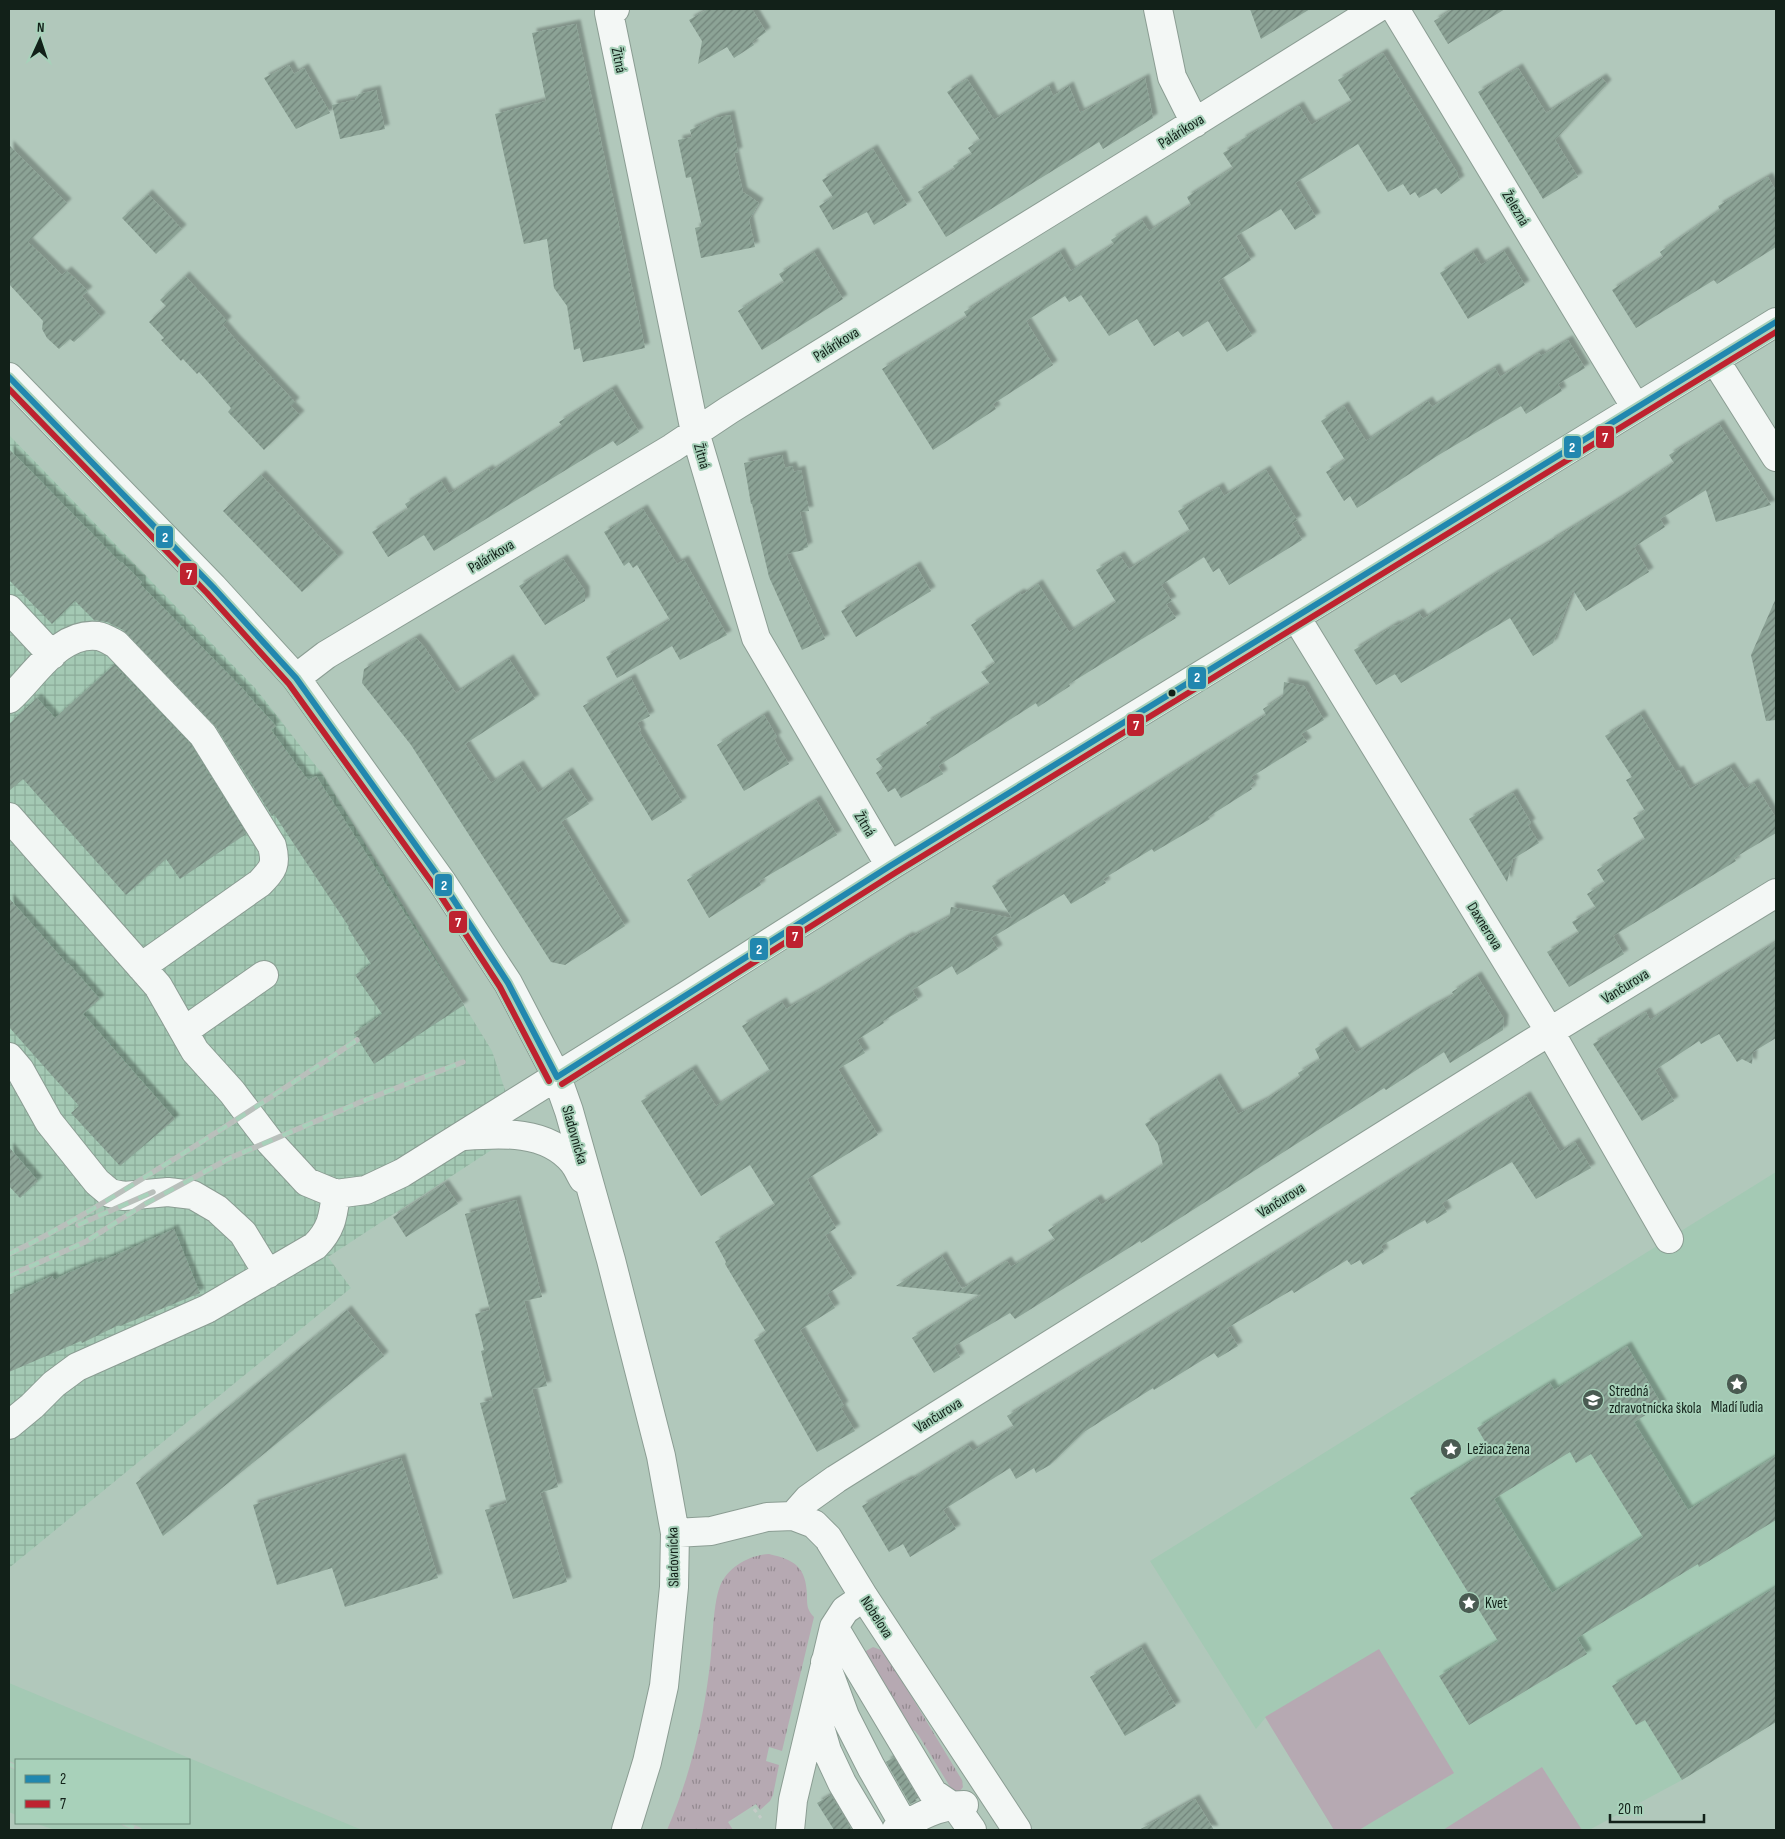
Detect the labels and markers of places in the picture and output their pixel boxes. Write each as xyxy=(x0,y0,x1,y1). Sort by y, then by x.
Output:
unlabelled marker xyxy=(1167,688,1177,698)
place icon: Mladí ľudia xyxy=(1725,1372,1749,1396)
place label: Stredná zdravotnícka škola xyxy=(1609,1382,1702,1418)
school or university icon: Stredná zdravotnícka škola xyxy=(1581,1388,1605,1412)
place label: Mladí ľudia xyxy=(1711,1398,1764,1417)
place icon: Ležiaca žena xyxy=(1439,1437,1463,1461)
place label: Ležiaca žena xyxy=(1467,1440,1530,1459)
place icon: Kvet xyxy=(1457,1591,1481,1615)
place label: Kvet xyxy=(1485,1594,1508,1613)

